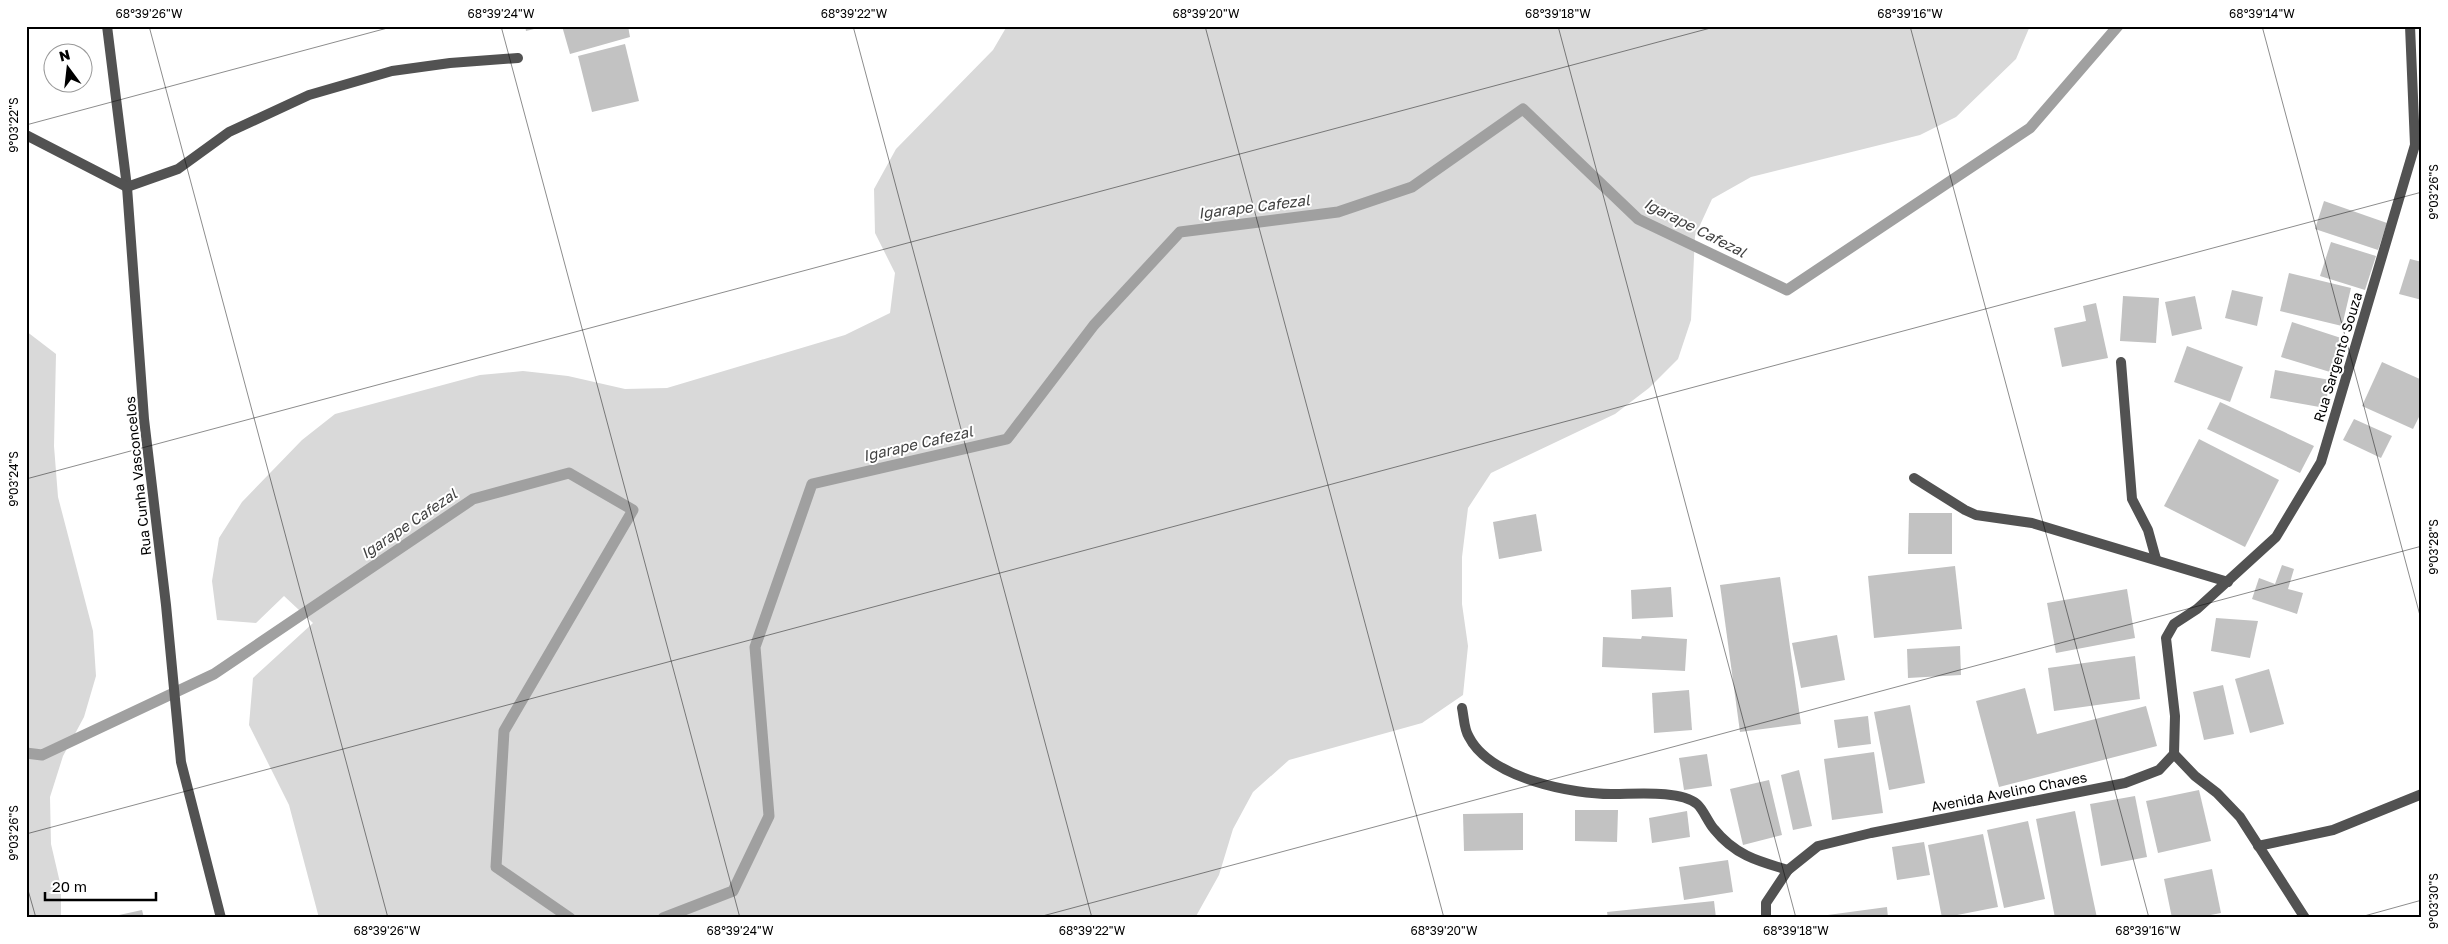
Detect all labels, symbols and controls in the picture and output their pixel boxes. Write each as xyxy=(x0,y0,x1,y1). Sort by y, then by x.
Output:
text: 68°39'26"W xyxy=(116,6,183,21)
text: 68°39'24"W xyxy=(468,6,535,21)
text: 68°39'22"W xyxy=(821,6,888,21)
text: 68°39'20"W xyxy=(1172,6,1240,21)
text: 68°39'18"W xyxy=(1525,6,1591,21)
text: 68°39'16"W xyxy=(1877,6,1943,21)
text: 68°39'14"W xyxy=(2229,6,2295,21)
north arrow xyxy=(42,42,92,92)
text: N xyxy=(57,45,72,65)
text: 9°03'22"S xyxy=(6,97,21,153)
text: 9°03'26"S xyxy=(2426,164,2441,220)
water label: Igarape Cafezal xyxy=(1197,190,1312,223)
water label: Igarape Cafezal xyxy=(1641,194,1750,262)
street label: Rua Sargento Souza xyxy=(2310,290,2365,424)
street label: Rua Cunha Vasconcelos xyxy=(121,396,154,557)
water label: Igarape Cafezal xyxy=(861,421,976,465)
text: 9°03'24"S xyxy=(6,451,21,507)
water label: Igarape Cafezal xyxy=(357,484,461,563)
text: 9°03'28"S xyxy=(2426,519,2441,575)
street label: Avenida Avelino Chaves xyxy=(1930,768,2088,815)
text: 9°03'26"S xyxy=(6,805,21,861)
scale bar xyxy=(45,869,156,901)
text: 9°03'30"S xyxy=(2426,873,2441,929)
text: 20 m xyxy=(52,877,87,895)
text: 68°39'26"W xyxy=(354,923,421,938)
text: 68°39'24"W xyxy=(707,923,774,938)
text: 68°39'22"W xyxy=(1059,923,1126,938)
text: 68°39'20"W xyxy=(1410,923,1478,938)
text: 68°39'18"W xyxy=(1763,923,1829,938)
text: 68°39'16"W xyxy=(2115,923,2181,938)

